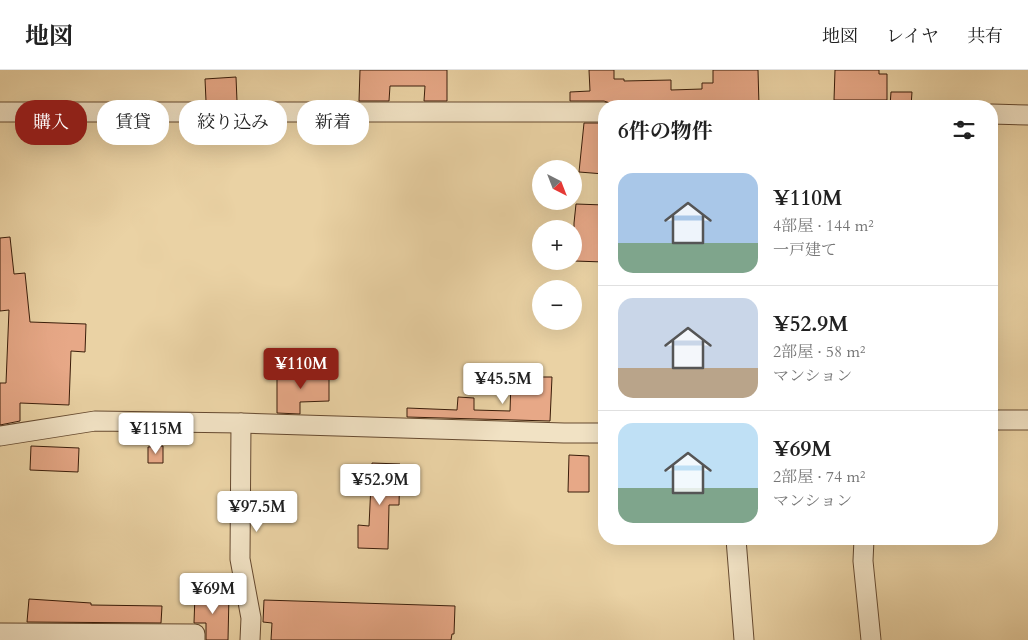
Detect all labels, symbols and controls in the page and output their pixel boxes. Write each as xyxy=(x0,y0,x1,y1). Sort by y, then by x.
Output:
text: 地図 xyxy=(25,20,73,53)
text: 地図 xyxy=(822,24,858,49)
text: レイヤ xyxy=(886,24,939,49)
text: 共有 xyxy=(967,24,1003,49)
chip: 購入 xyxy=(15,100,87,145)
chip: 賃貸 xyxy=(97,100,169,145)
chip: 絞り込み xyxy=(179,100,287,145)
chip: 新着 xyxy=(297,100,369,145)
icon: filters xyxy=(950,116,978,144)
text: 6件の物件 xyxy=(618,117,713,146)
north arrow xyxy=(532,160,582,210)
map controls xyxy=(532,160,582,330)
text: ¥110M xyxy=(773,184,842,213)
icon: home xyxy=(658,193,718,253)
text: 4部屋 · 144 m² xyxy=(773,215,874,237)
button: + xyxy=(532,220,582,270)
text: 一戸建て xyxy=(773,239,837,261)
button: − xyxy=(532,280,582,330)
text: ¥52.9M xyxy=(773,310,849,339)
icon: home xyxy=(658,318,718,378)
text: 2部屋 · 58 m² xyxy=(773,341,865,363)
pin: ¥110M xyxy=(266,348,336,390)
text: ¥110M xyxy=(275,353,327,375)
pin: ¥45.5M xyxy=(462,362,544,405)
text: マンション xyxy=(773,365,852,387)
text: ¥45.5M xyxy=(474,368,532,390)
pin: ¥115M xyxy=(121,412,191,455)
text: ¥115M xyxy=(130,418,182,440)
text: ¥69M xyxy=(773,435,832,464)
icon: home xyxy=(658,443,718,503)
pin: ¥52.9M xyxy=(339,464,421,506)
text: 2部屋 · 74 m² xyxy=(773,466,865,488)
text: ¥52.9M xyxy=(351,469,409,491)
pin: ¥97.5M xyxy=(216,490,298,533)
text: マンション xyxy=(773,490,852,512)
text: ¥97.5M xyxy=(228,496,286,518)
pin: ¥69M xyxy=(183,572,243,615)
text: ¥69M xyxy=(191,578,235,600)

